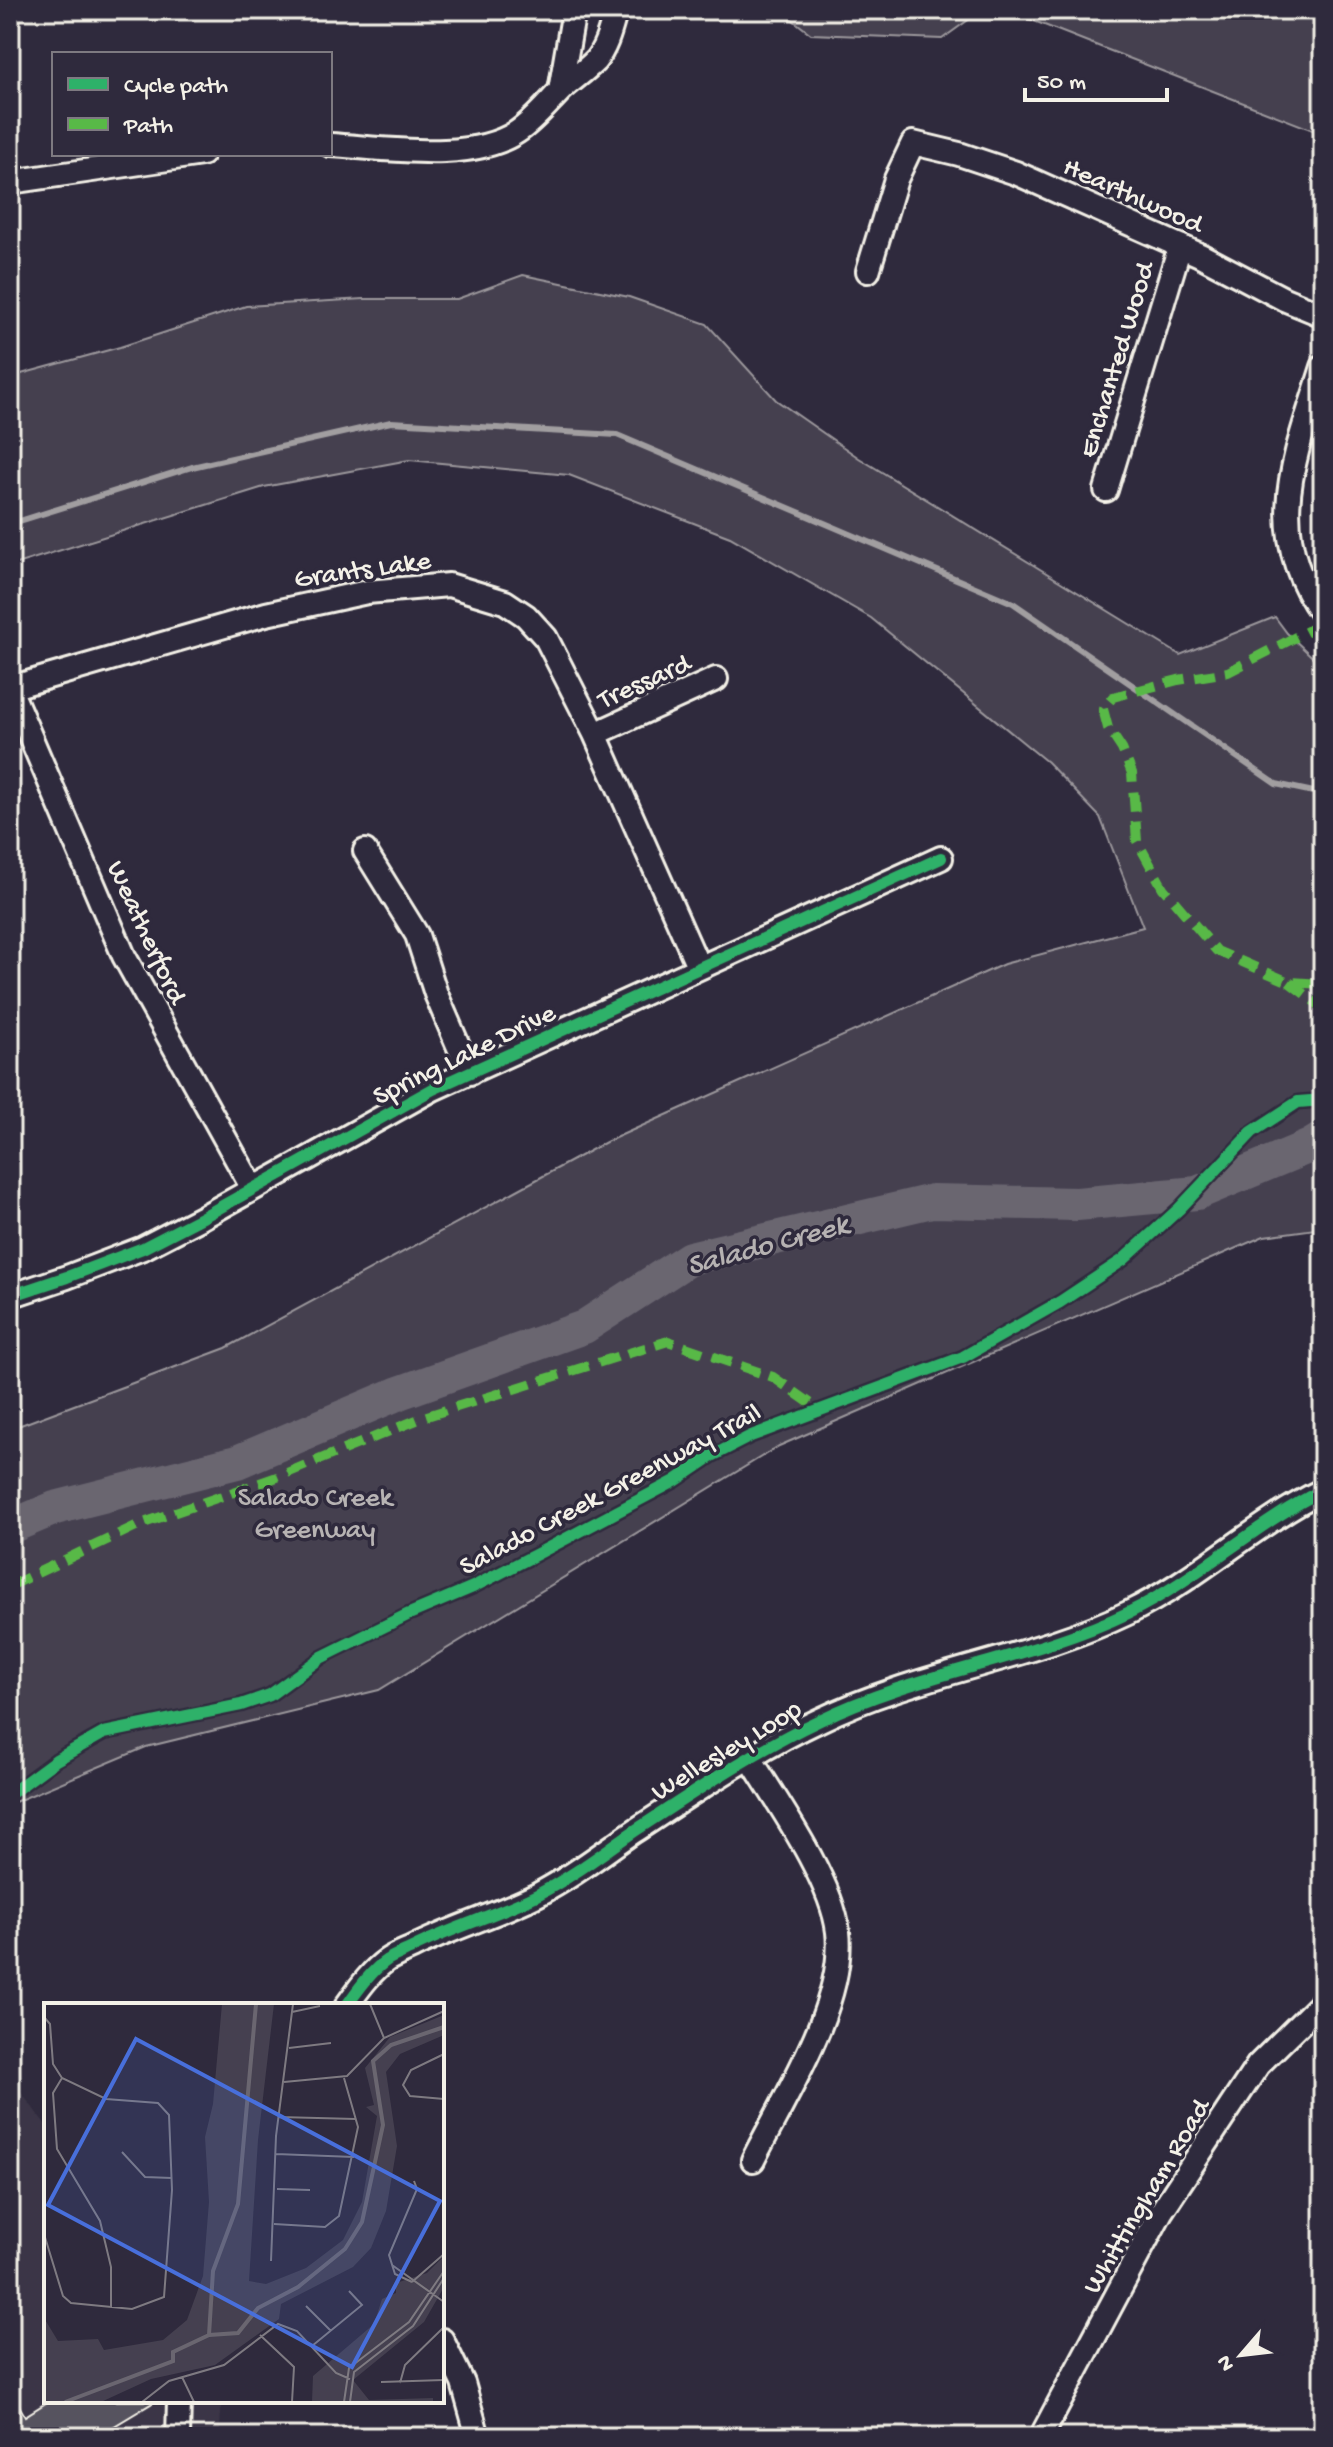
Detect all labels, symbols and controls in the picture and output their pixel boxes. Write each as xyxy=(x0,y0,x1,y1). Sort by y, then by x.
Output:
legend xyxy=(52,52,332,156)
scale bar xyxy=(1025,52,1167,102)
text: 50 m xyxy=(1037,69,1086,98)
text: Cycle path xyxy=(124,73,228,102)
text: Path xyxy=(123,113,173,142)
street label: Hearthwood xyxy=(1057,152,1210,244)
street label: Enchanted Wood xyxy=(1073,256,1164,462)
street label: Grants Lake xyxy=(292,545,434,597)
street label: Tressard xyxy=(592,647,698,719)
street label: Weatherford xyxy=(97,856,194,1012)
street label: Spring Lake Drive xyxy=(368,997,562,1114)
water label: Salado Creek xyxy=(684,1208,855,1286)
street label: Salado Creek Greenway Trail xyxy=(455,1397,768,1585)
park label: Salado Creek Greenway xyxy=(238,1483,395,1548)
street label: Wellesley Loop xyxy=(646,1694,809,1810)
inset map xyxy=(44,2003,444,2403)
street label: Whittingham Road xyxy=(1077,2092,1220,2301)
north arrow xyxy=(1201,2315,1281,2395)
text: N xyxy=(1212,2350,1242,2375)

